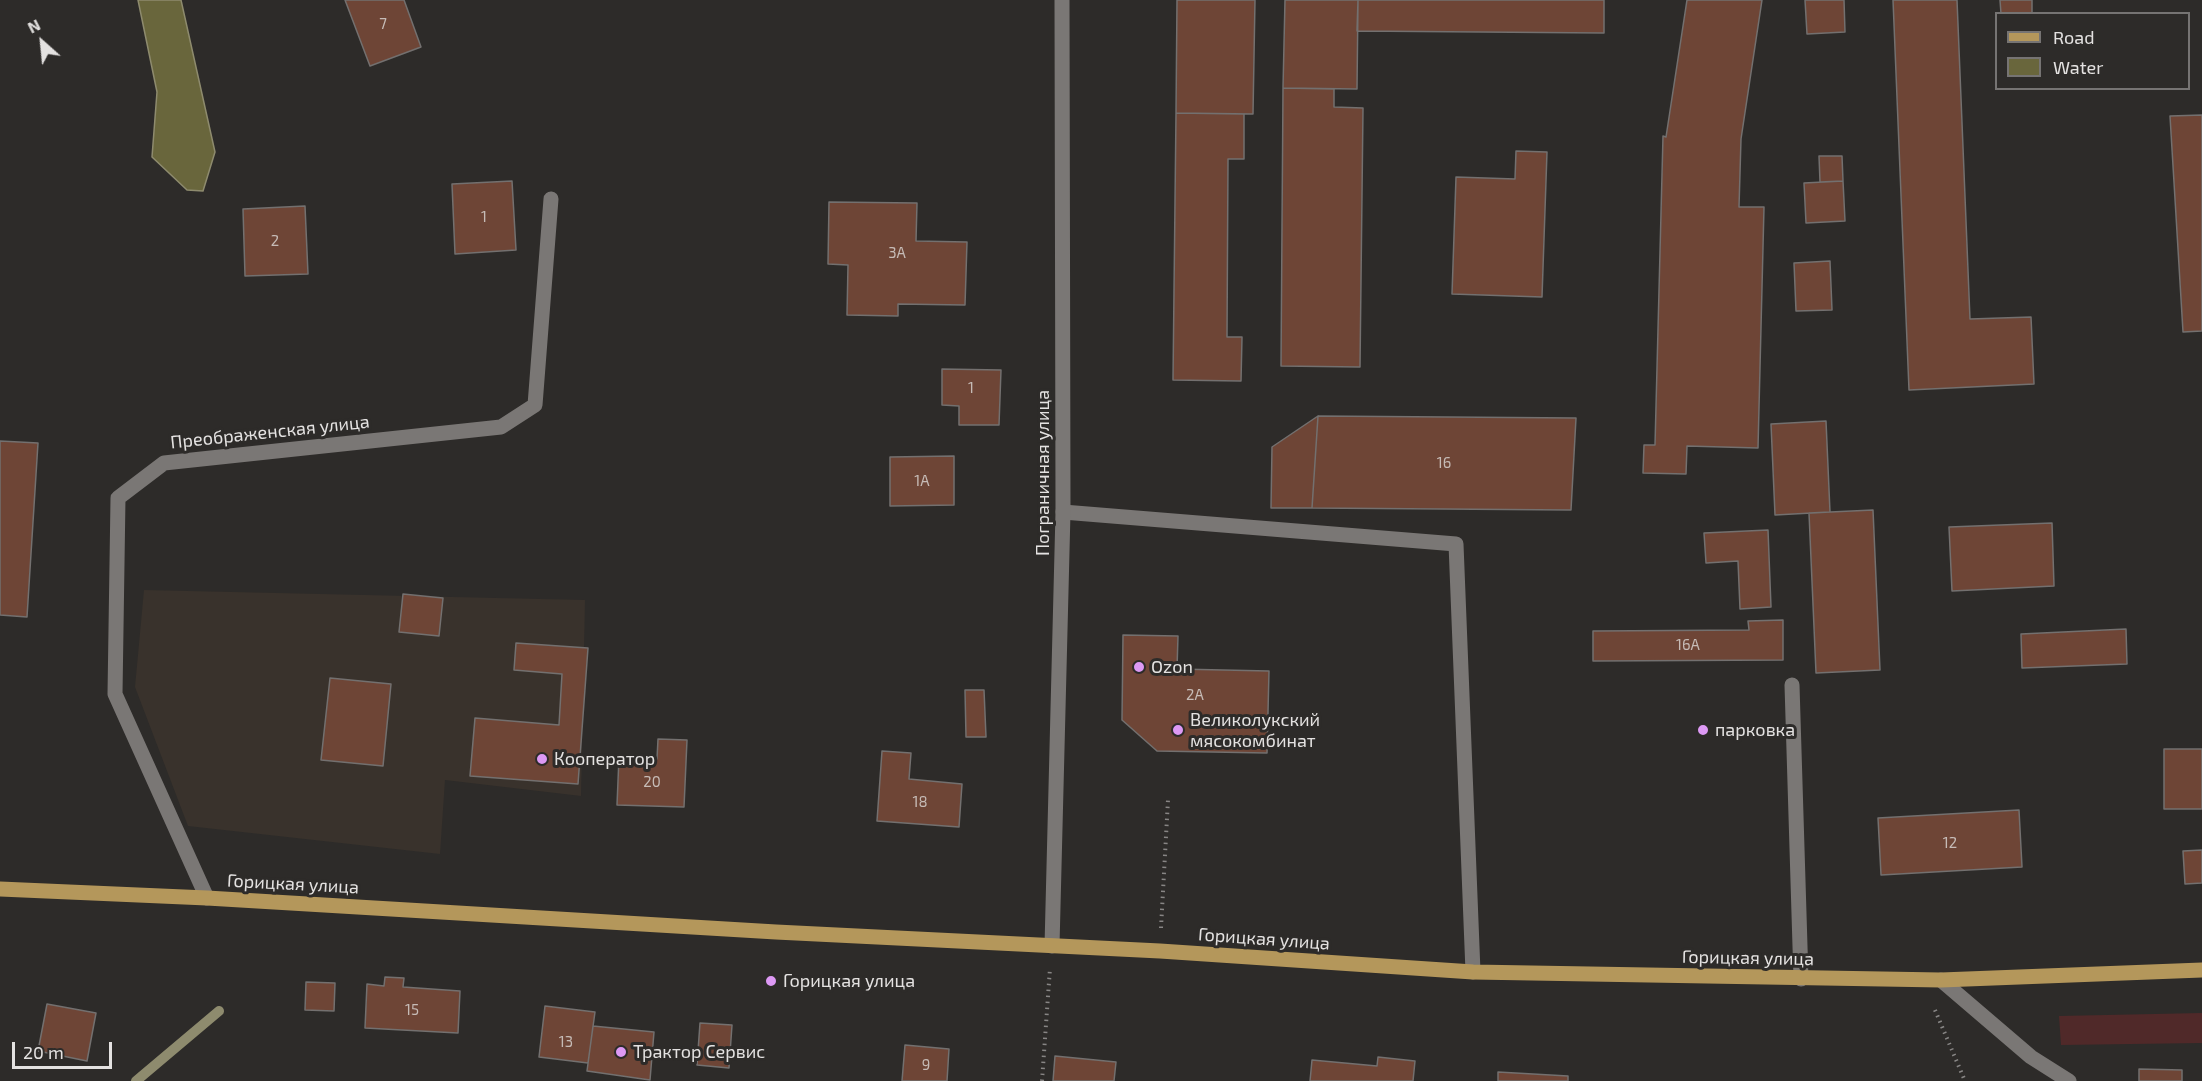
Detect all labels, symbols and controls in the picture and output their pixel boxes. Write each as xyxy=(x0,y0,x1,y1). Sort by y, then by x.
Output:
north arrow xyxy=(12,12,72,72)
legend xyxy=(1995,12,2190,90)
text: N xyxy=(24,14,43,37)
house number: 7 xyxy=(379,15,387,33)
text: Road xyxy=(2053,26,2094,48)
text: Water xyxy=(2053,56,2103,78)
house number: 1 xyxy=(481,208,487,226)
house number: 2 xyxy=(271,232,279,250)
house number: 3А xyxy=(888,244,906,262)
house number: 1 xyxy=(968,379,974,397)
street label: Пограничная улица xyxy=(1032,390,1054,556)
street label: Преображенская улица xyxy=(169,411,371,453)
house number: 16 xyxy=(1437,454,1451,472)
house number: 1А xyxy=(914,472,930,490)
house number: 16А xyxy=(1676,636,1700,654)
place label: Ozon xyxy=(1151,656,1193,678)
marker: Ozon xyxy=(1132,660,1146,674)
house number: 2А xyxy=(1186,686,1204,704)
place label: Великолукский мясокомбинат xyxy=(1190,709,1320,752)
place label: парковка xyxy=(1715,719,1795,741)
marker: Великолукский мясокомбинат xyxy=(1171,723,1185,737)
marker: парковка xyxy=(1696,723,1710,737)
place label: Кооператор xyxy=(554,748,655,770)
marker: Кооператор xyxy=(535,752,549,766)
house number: 20 xyxy=(643,773,661,791)
house number: 18 xyxy=(912,793,928,811)
house number: 12 xyxy=(1943,834,1957,852)
street label: Горицкая улица xyxy=(226,870,360,898)
street label: Горицкая улица xyxy=(1197,924,1331,954)
street label: Горицкая улица xyxy=(1682,946,1814,970)
place label: Горицкая улица xyxy=(783,970,915,992)
marker: Горицкая улица xyxy=(764,974,778,988)
house number: 15 xyxy=(405,1001,419,1019)
scale bar xyxy=(15,1030,116,1068)
house number: 13 xyxy=(559,1033,573,1051)
text: 20 m xyxy=(23,1041,64,1063)
place label: Трактор Сервис xyxy=(633,1041,765,1063)
marker: Трактор Сервис xyxy=(614,1045,628,1059)
house number: 9 xyxy=(922,1056,930,1074)

